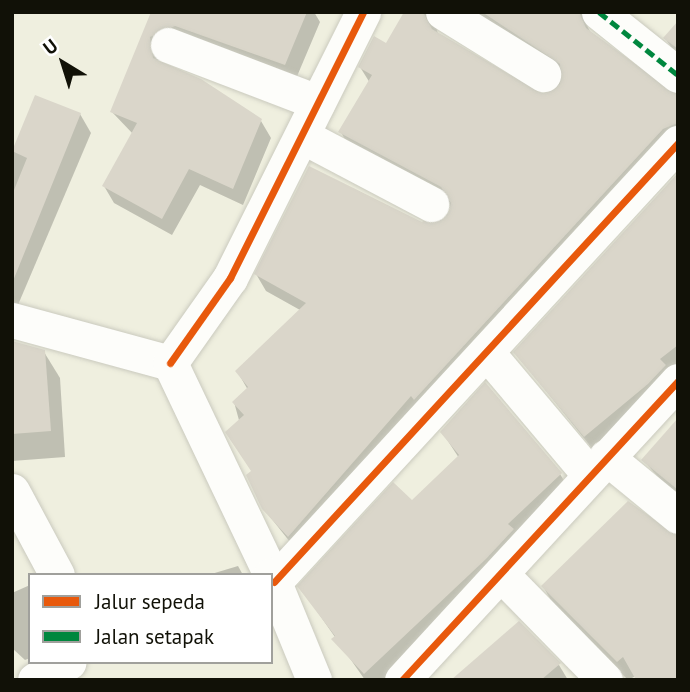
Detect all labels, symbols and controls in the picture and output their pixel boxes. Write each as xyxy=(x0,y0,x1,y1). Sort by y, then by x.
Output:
north arrow xyxy=(28,28,98,98)
text: U xyxy=(38,33,62,60)
legend xyxy=(28,573,273,664)
text: Jalur sepeda xyxy=(95,588,205,615)
text: Jalan setapak xyxy=(95,623,214,650)

